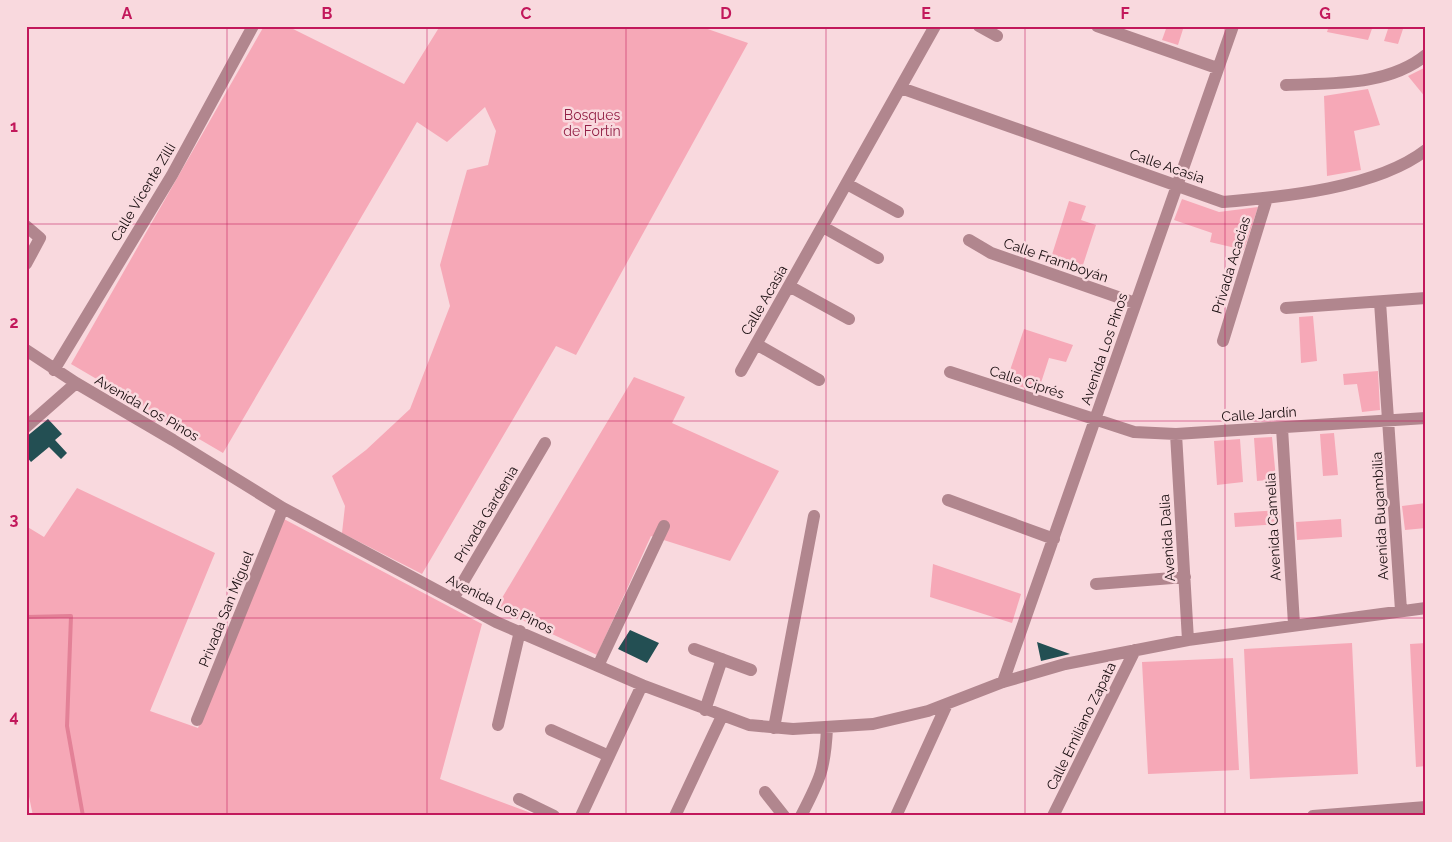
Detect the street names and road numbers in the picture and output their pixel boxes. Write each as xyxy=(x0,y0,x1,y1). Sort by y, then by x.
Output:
street label: Calle Vicente Zilli xyxy=(107,140,179,244)
street label: Calle Acasia xyxy=(1127,146,1207,186)
street label: Privada Acacias xyxy=(1209,214,1253,316)
street label: Calle Framboyán xyxy=(1002,235,1110,285)
street label: Calle Acasia xyxy=(738,262,790,338)
street label: Avenida Los Pinos xyxy=(1077,291,1131,407)
street label: Calle Ciprés xyxy=(988,362,1067,402)
street label: Avenida Los Pinos xyxy=(92,372,202,444)
street label: Calle Jardín xyxy=(1221,403,1297,425)
street label: Avenida Bugambilia xyxy=(1369,451,1391,581)
street label: Privada Gardenia xyxy=(451,463,521,565)
street label: Avenida Camelia xyxy=(1262,472,1284,582)
street label: Avenida Dalia xyxy=(1156,494,1178,582)
street label: Privada San Miguel xyxy=(195,548,257,669)
street label: Avenida Los Pinos xyxy=(444,571,556,637)
street label: Calle Emiliano Zapata xyxy=(1043,659,1119,793)

